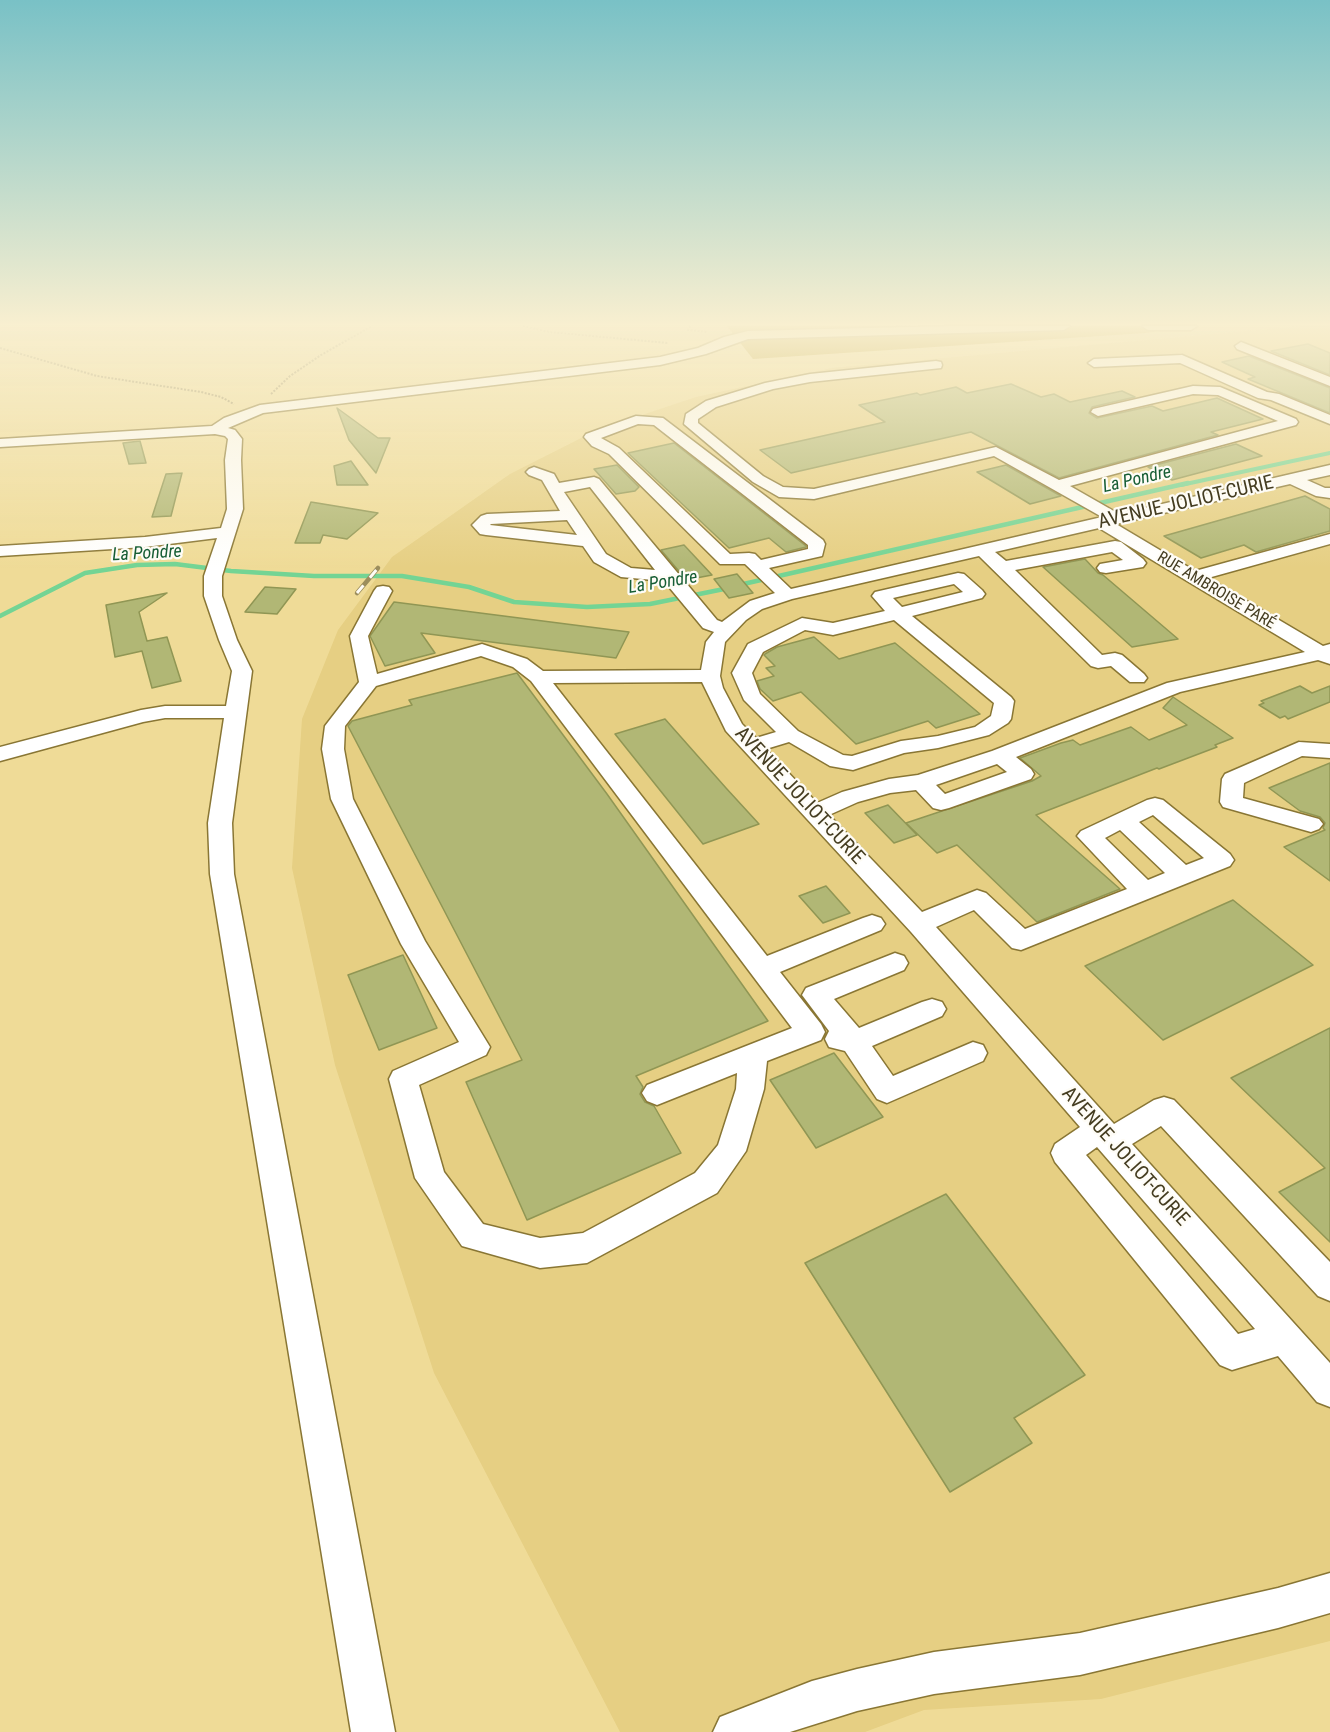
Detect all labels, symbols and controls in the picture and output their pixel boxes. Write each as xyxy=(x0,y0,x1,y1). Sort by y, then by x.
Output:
water label: La Pondre xyxy=(1101,462,1173,498)
street label: AVENUE JOLIOT-CURIE xyxy=(1096,471,1276,535)
water label: La Pondre xyxy=(112,541,182,567)
street label: RUE AMBROISE PARÉ xyxy=(1153,548,1279,634)
water label: La Pondre xyxy=(627,567,699,599)
street label: AVENUE JOLIOT-CURIE xyxy=(729,722,869,870)
street label: AVENUE JOLIOT-CURIE xyxy=(1056,1082,1194,1232)

